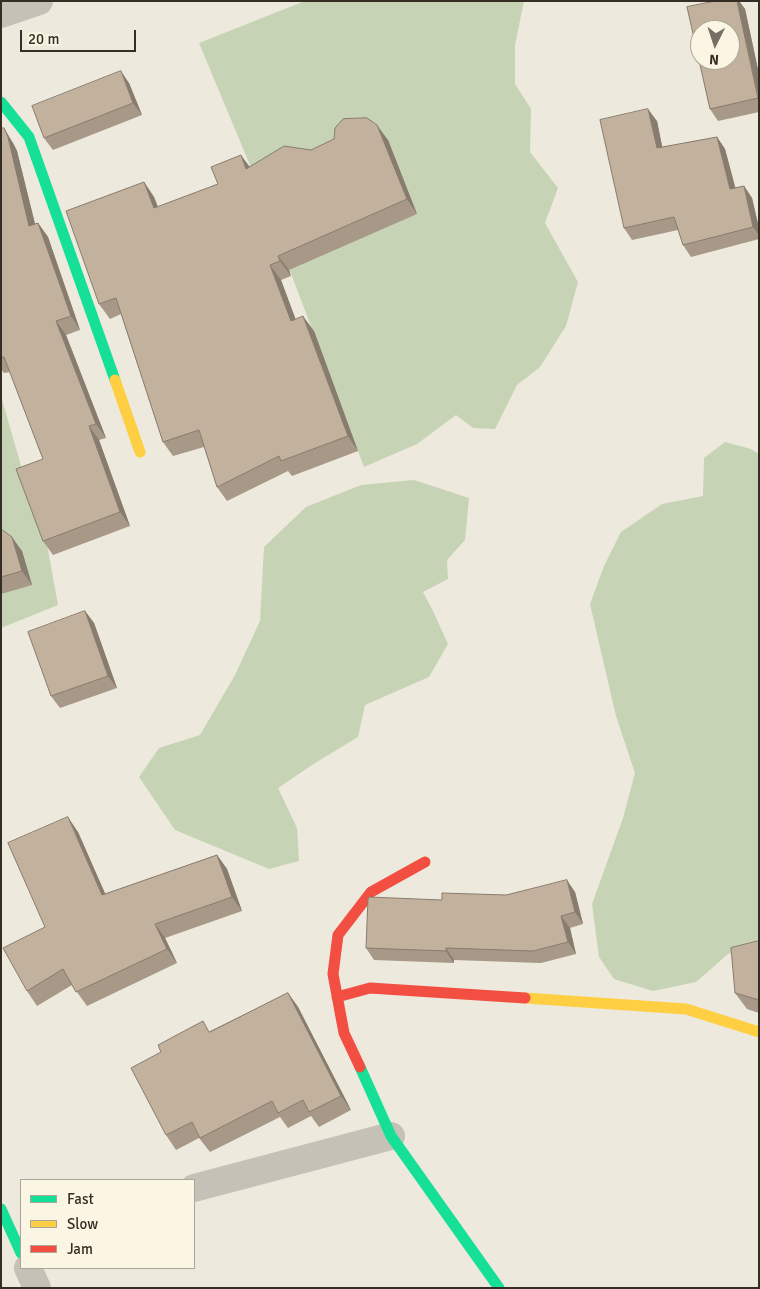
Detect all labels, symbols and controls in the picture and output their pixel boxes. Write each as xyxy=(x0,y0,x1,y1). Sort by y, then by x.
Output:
scale bar xyxy=(22,20,139,52)
north arrow xyxy=(690,20,740,70)
text: 20 m xyxy=(28,30,59,48)
text: N xyxy=(709,51,719,68)
legend xyxy=(20,1179,195,1269)
text: Fast xyxy=(67,1190,94,1208)
text: Slow xyxy=(67,1215,98,1233)
text: Jam xyxy=(67,1240,93,1258)

